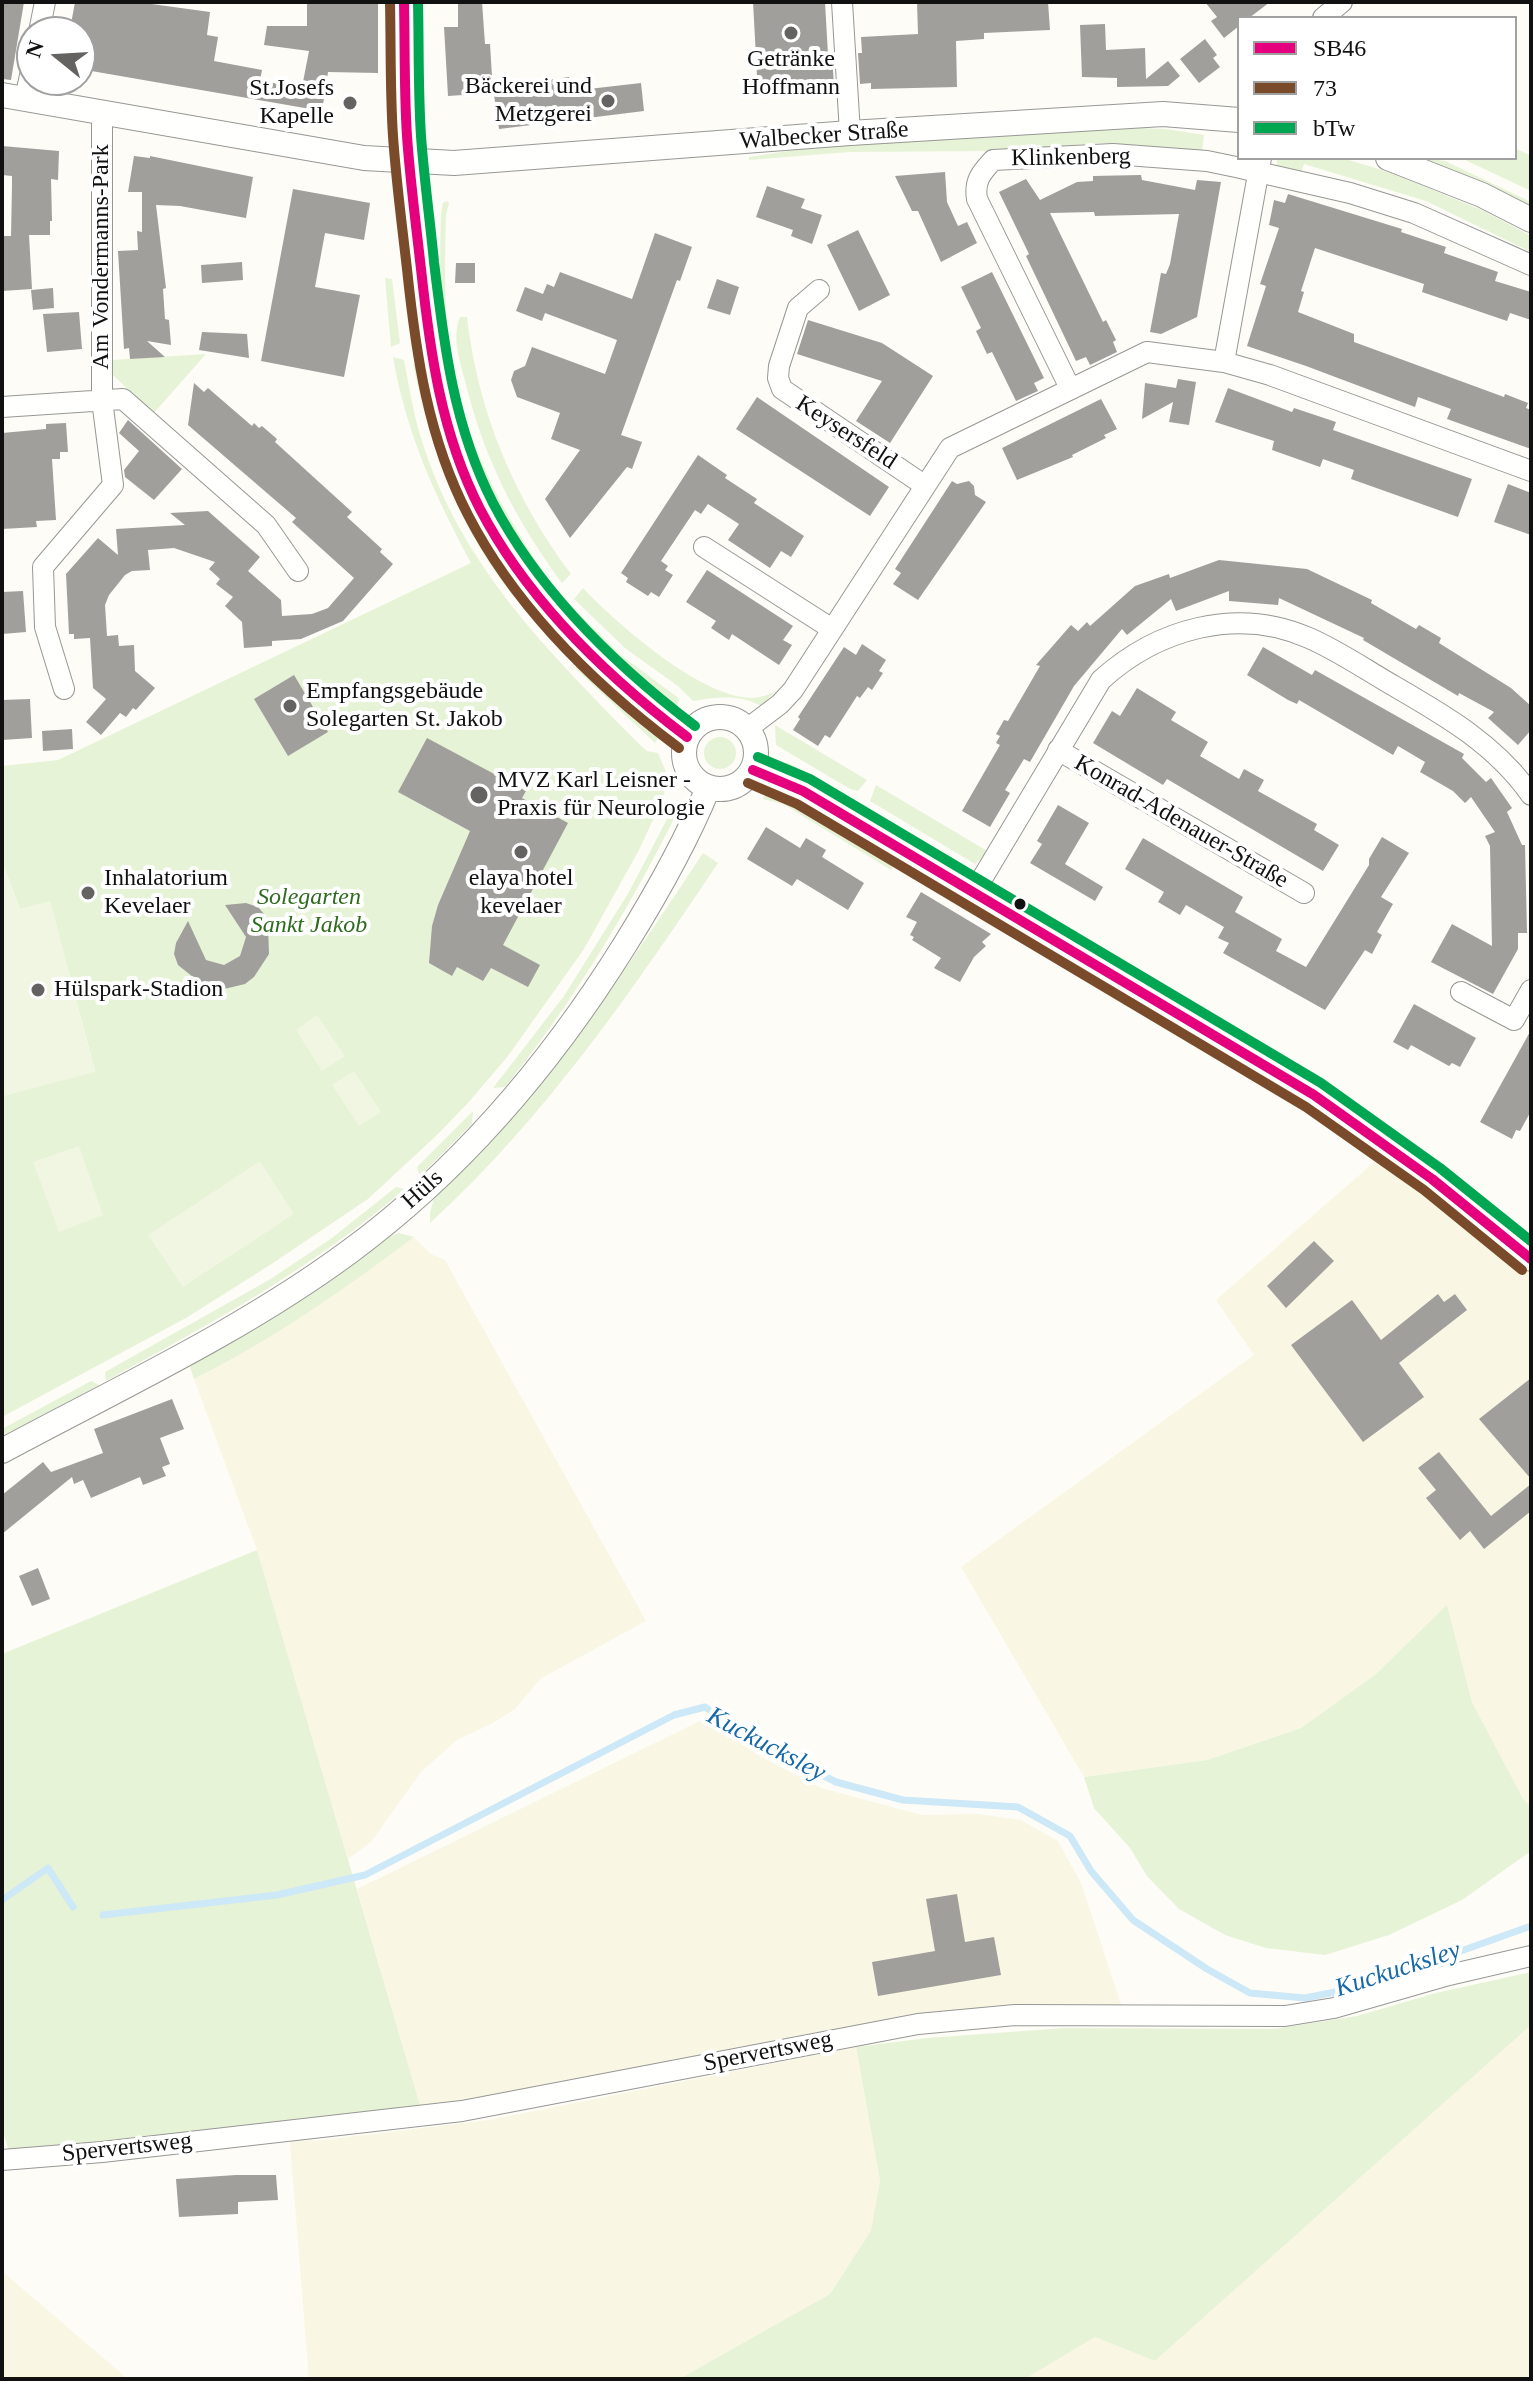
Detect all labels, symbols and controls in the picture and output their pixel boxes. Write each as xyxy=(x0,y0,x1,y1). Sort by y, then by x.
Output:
north arrow xyxy=(16,16,96,96)
legend xyxy=(1237,16,1517,160)
marker: Getränke Hoffmann xyxy=(782,24,800,42)
text: SB46 xyxy=(1313,35,1366,61)
text: N xyxy=(20,38,49,60)
place label: Getränke Hoffmann xyxy=(742,46,840,102)
place label: Bäckerei und Metzgerei xyxy=(465,73,592,129)
place label: St.Josefs Kapelle xyxy=(249,75,334,131)
text: 73 xyxy=(1313,75,1337,101)
marker: Bäckerei und Metzgerei xyxy=(599,92,617,110)
marker: St.Josefs Kapelle xyxy=(341,94,359,112)
text: bTw xyxy=(1313,115,1355,141)
street label: Walbecker Straße xyxy=(739,116,909,156)
street label: Klinkenberg xyxy=(1011,143,1131,173)
street label: Am Vondermanns-Park xyxy=(88,144,116,370)
street label: Keysersfeld xyxy=(790,390,902,476)
place label: Empfangsgebäude Solegarten St. Jakob xyxy=(306,678,503,734)
marker: Empfangsgebäude Solegarten St. Jakob xyxy=(281,697,299,715)
street label: Konrad-Adenauer-Straße xyxy=(1069,749,1293,895)
place label: MVZ Karl Leisner - Praxis für Neurologie xyxy=(497,767,705,823)
marker: MVZ Karl Leisner - Praxis für Neurologie xyxy=(468,784,490,806)
marker: elaya hotel kevelaer xyxy=(512,843,530,861)
place label: Inhalatorium Kevelaer xyxy=(104,865,228,921)
place label: elaya hotel kevelaer xyxy=(469,865,573,921)
marker: Inhalatorium Kevelaer xyxy=(79,884,97,902)
park label: Solegarten Sankt Jakob xyxy=(251,884,367,940)
unlabelled marker xyxy=(1012,896,1028,912)
place label: Hülspark-Stadion xyxy=(54,976,223,1004)
marker: Hülspark-Stadion xyxy=(29,981,47,999)
street label: Hüls xyxy=(397,1164,449,1216)
water label: Kuckucksley xyxy=(701,1701,831,1789)
water label: Kuckucksley xyxy=(1331,1935,1465,2005)
street label: Spervertsweg xyxy=(701,2025,835,2079)
street label: Spervertsweg xyxy=(61,2127,193,2169)

